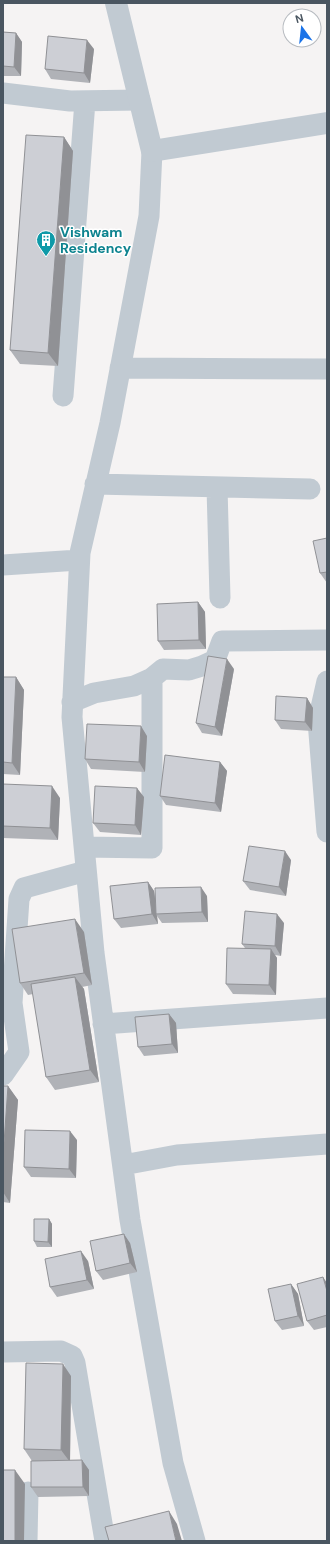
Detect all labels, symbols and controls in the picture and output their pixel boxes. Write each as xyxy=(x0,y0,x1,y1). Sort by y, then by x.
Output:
north arrow xyxy=(282,8,322,48)
text: N xyxy=(294,11,305,26)
place label: Vishwam Residency xyxy=(60,223,132,257)
building icon: Vishwam Residency xyxy=(35,229,57,257)

